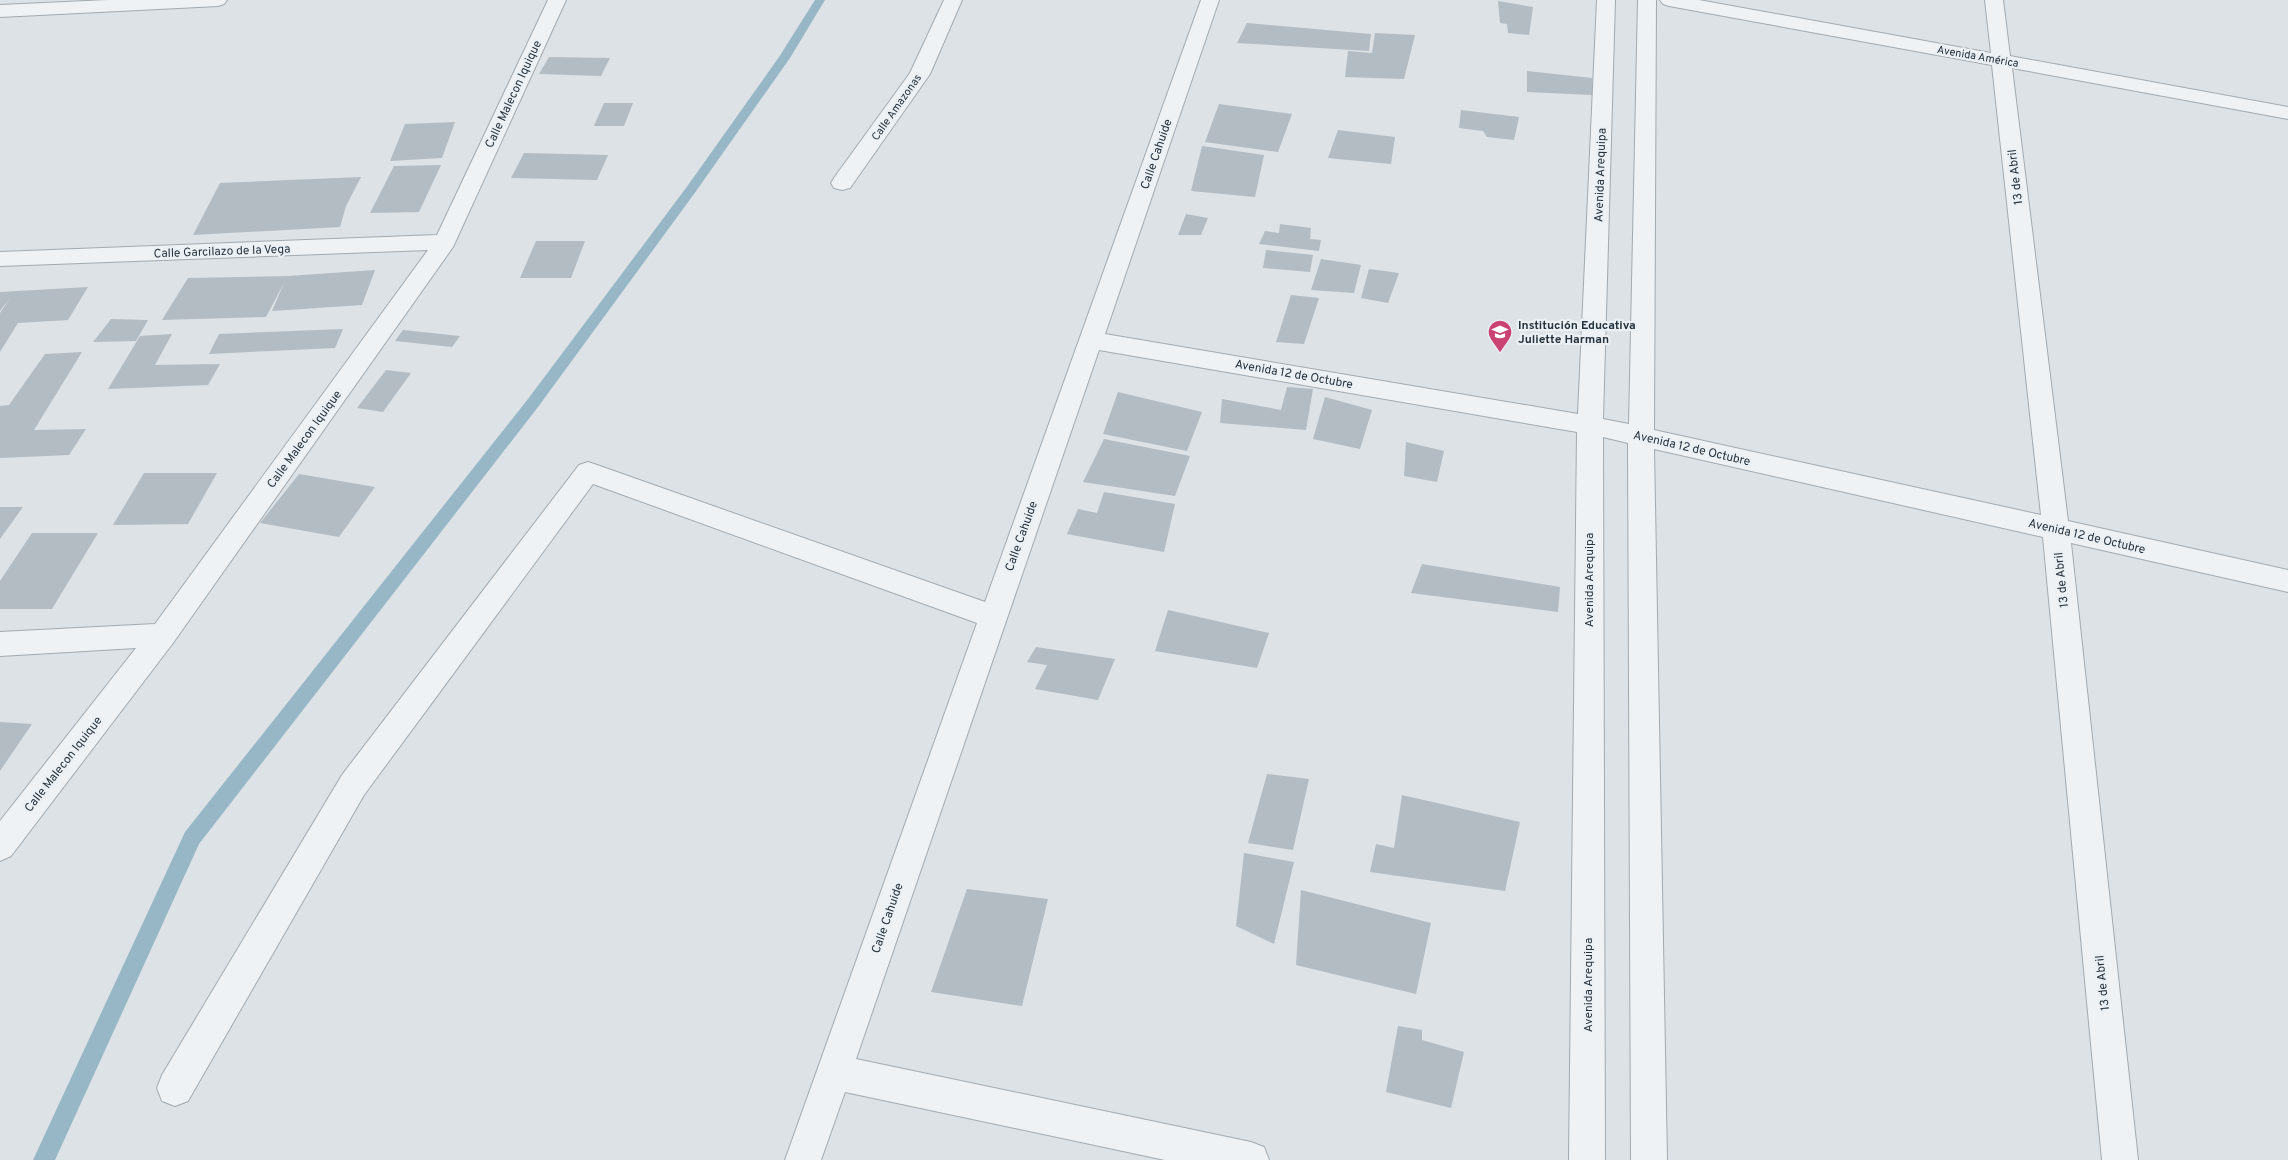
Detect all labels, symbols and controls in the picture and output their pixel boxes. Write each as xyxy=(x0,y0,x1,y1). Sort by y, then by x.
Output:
street label: Calle Malecon Iquique xyxy=(482,38,546,151)
street label: Avenida América xyxy=(1936,43,2020,71)
street label: Calle Amazonas xyxy=(869,72,925,144)
street label: Calle Cahuide xyxy=(1137,117,1176,192)
street label: Avenida Arequipa xyxy=(1591,128,1611,222)
street label: 13 de Abril xyxy=(2005,148,2027,205)
street label: Calle Garcilazo de la Vega xyxy=(153,242,291,262)
place label: Institución Educativa Juliette Harman xyxy=(1518,318,1636,348)
school or university icon: Institución Educativa Juliette Harman xyxy=(1487,319,1513,353)
street label: Avenida 12 de Octubre xyxy=(1234,357,1354,393)
street label: Calle Malecon Iquique xyxy=(264,387,346,492)
street label: Avenida 12 de Octubre xyxy=(1632,428,1752,470)
street label: Calle Cahuide xyxy=(1002,499,1042,574)
street label: Avenida 12 de Octubre xyxy=(2027,516,2147,558)
street label: Avenida Arequipa xyxy=(1582,533,1598,627)
street label: 13 de Abril xyxy=(2051,551,2073,608)
street label: Calle Malecon Iquique xyxy=(21,713,106,816)
street label: Calle Cahuide xyxy=(868,881,907,956)
street label: Avenida Arequipa xyxy=(1581,938,1597,1032)
street label: 13 de Abril xyxy=(2092,954,2114,1011)

